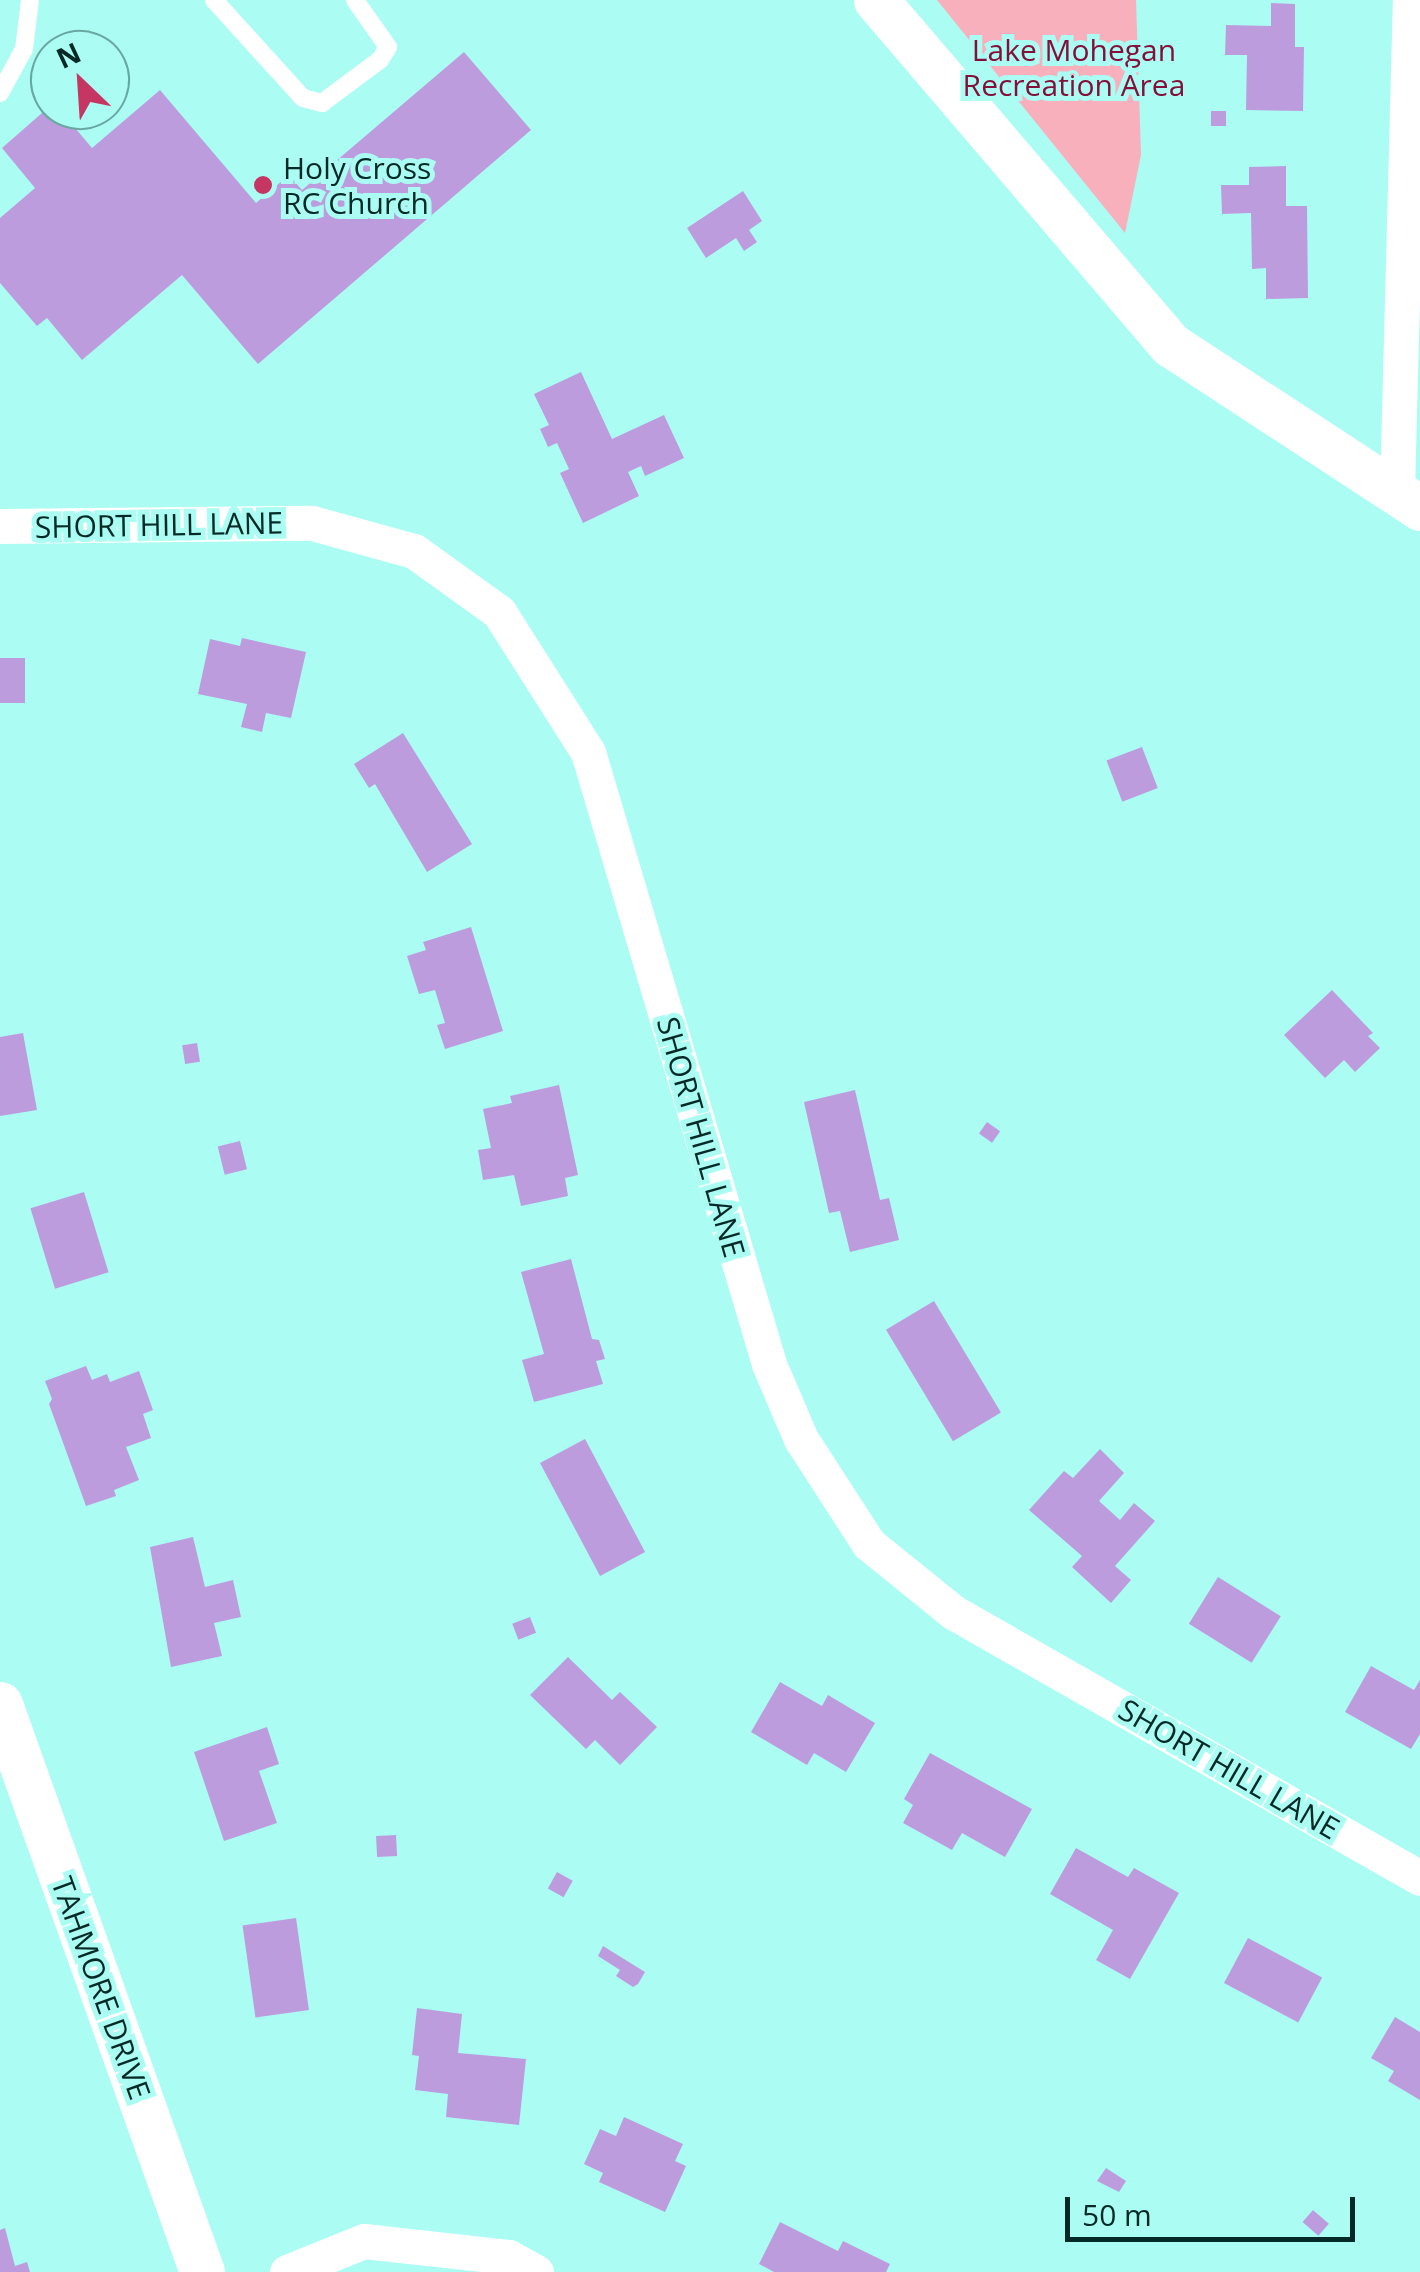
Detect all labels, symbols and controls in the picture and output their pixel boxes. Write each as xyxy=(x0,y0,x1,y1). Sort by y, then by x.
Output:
north arrow xyxy=(30,30,130,130)
park label: Lake Mohegan Recreation Area xyxy=(963,32,1185,102)
text: N xyxy=(50,33,87,77)
place label: Holy Cross RC Church xyxy=(283,150,431,220)
marker: Holy Cross RC Church xyxy=(252,174,274,196)
street label: SHORT HILL LANE xyxy=(35,505,283,545)
street label: SHORT HILL LANE xyxy=(649,1013,753,1261)
street label: SHORT HILL LANE xyxy=(1113,1691,1345,1847)
street label: TAHMORE DRIVE xyxy=(44,1872,158,2104)
scale bar xyxy=(1070,2177,1360,2239)
text: 50 m xyxy=(1082,2194,1152,2235)

